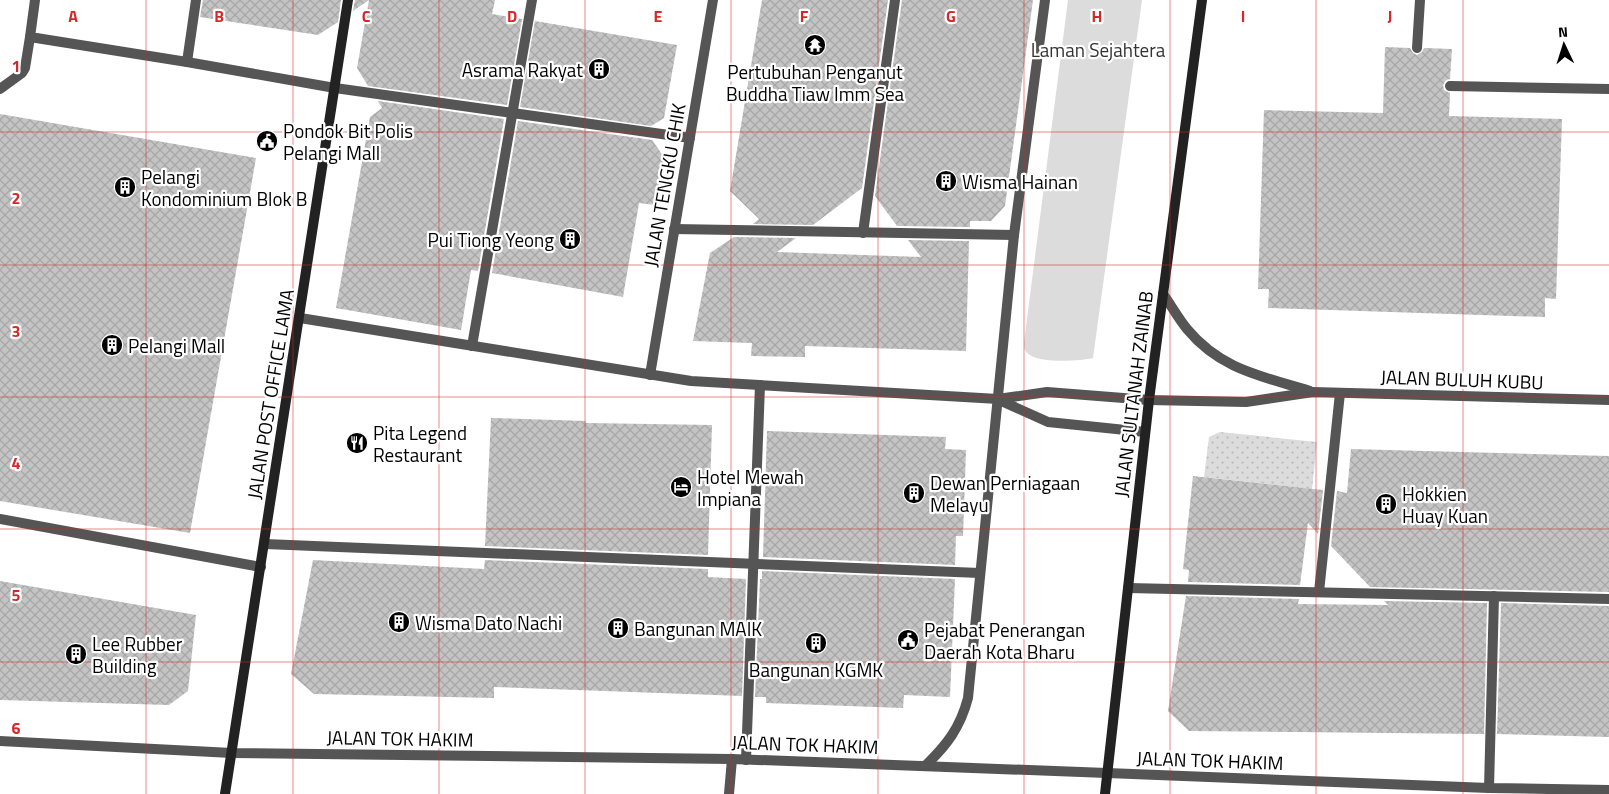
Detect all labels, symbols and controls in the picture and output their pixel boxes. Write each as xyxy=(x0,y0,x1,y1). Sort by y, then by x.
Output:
text: A xyxy=(68,4,78,28)
text: B xyxy=(214,4,224,28)
text: C xyxy=(362,4,371,28)
text: D xyxy=(507,4,517,28)
text: E xyxy=(654,4,663,28)
text: F xyxy=(800,4,809,28)
text: G xyxy=(946,4,956,28)
text: H xyxy=(1092,4,1102,28)
text: I xyxy=(1241,4,1245,28)
text: J xyxy=(1388,4,1392,28)
north arrow xyxy=(1539,20,1589,70)
text: N xyxy=(1557,21,1569,42)
temple icon: Pertubuhan Penganut Buddha Tiaw Imm Sea xyxy=(803,33,827,57)
park label: Laman Sejahtera xyxy=(1031,35,1166,64)
text: 1 xyxy=(12,54,20,78)
place label: Asrama Rakyat xyxy=(462,55,583,84)
building icon: Asrama Rakyat xyxy=(587,57,611,81)
place label: Pertubuhan Penganut Buddha Tiaw Imm Sea xyxy=(726,57,905,108)
street label: JALAN TENGKU CHIK xyxy=(635,101,693,269)
place label: Pondok Bit Polis Pelangi Mall xyxy=(283,116,413,167)
public building icon: Pondok Bit Polis Pelangi Mall xyxy=(255,129,279,153)
place label: Pelangi Kondominium Blok B xyxy=(141,162,308,213)
place label: Wisma Hainan xyxy=(962,167,1078,196)
building icon: Wisma Hainan xyxy=(934,169,958,193)
building icon: Pelangi Kondominium Blok B xyxy=(113,175,137,199)
text: 2 xyxy=(12,186,20,210)
place label: Pui Tiong Yeong xyxy=(427,225,554,254)
building icon: Pui Tiong Yeong xyxy=(558,227,582,251)
street label: JALAN POST OFFICE LAMA xyxy=(239,287,301,501)
street label: JALAN SULTANAH ZAINAB xyxy=(1106,289,1160,499)
text: 3 xyxy=(12,319,20,343)
place label: Pelangi Mall xyxy=(128,331,225,360)
building icon: Pelangi Mall xyxy=(100,333,124,357)
street label: JALAN BULUH KUBU xyxy=(1380,362,1544,396)
place label: Pita Legend Restaurant xyxy=(373,418,467,469)
restaurant icon: Pita Legend Restaurant xyxy=(345,431,369,455)
text: 4 xyxy=(12,451,21,475)
place label: Hotel Mewah Impiana xyxy=(697,462,804,513)
place label: Dewan Perniagaan Melayu xyxy=(930,468,1080,519)
hotel icon: Hotel Mewah Impiana xyxy=(669,475,693,499)
place label: Hokkien Huay Kuan xyxy=(1402,479,1488,530)
building icon: Dewan Perniagaan Melayu xyxy=(902,481,926,505)
building icon: Hokkien Huay Kuan xyxy=(1374,492,1398,516)
text: 5 xyxy=(12,583,21,607)
place label: Wisma Dato Nachi xyxy=(415,608,562,637)
building icon: Wisma Dato Nachi xyxy=(387,610,411,634)
place label: Bangunan MAIK xyxy=(634,614,762,643)
place label: Pejabat Penerangan Daerah Kota Bharu xyxy=(924,615,1085,666)
building icon: Bangunan MAIK xyxy=(606,616,630,640)
public building icon: Pejabat Penerangan Daerah Kota Bharu xyxy=(896,628,920,652)
place label: Lee Rubber Building xyxy=(92,629,183,680)
building icon: Bangunan KGMK xyxy=(804,631,828,655)
building icon: Lee Rubber Building xyxy=(64,642,88,666)
place label: Bangunan KGMK xyxy=(749,655,883,684)
text: 6 xyxy=(12,716,21,740)
street label: JALAN TOK HAKIM xyxy=(326,722,474,754)
street label: JALAN TOK HAKIM xyxy=(731,727,879,761)
street label: JALAN TOK HAKIM xyxy=(1136,743,1284,777)

